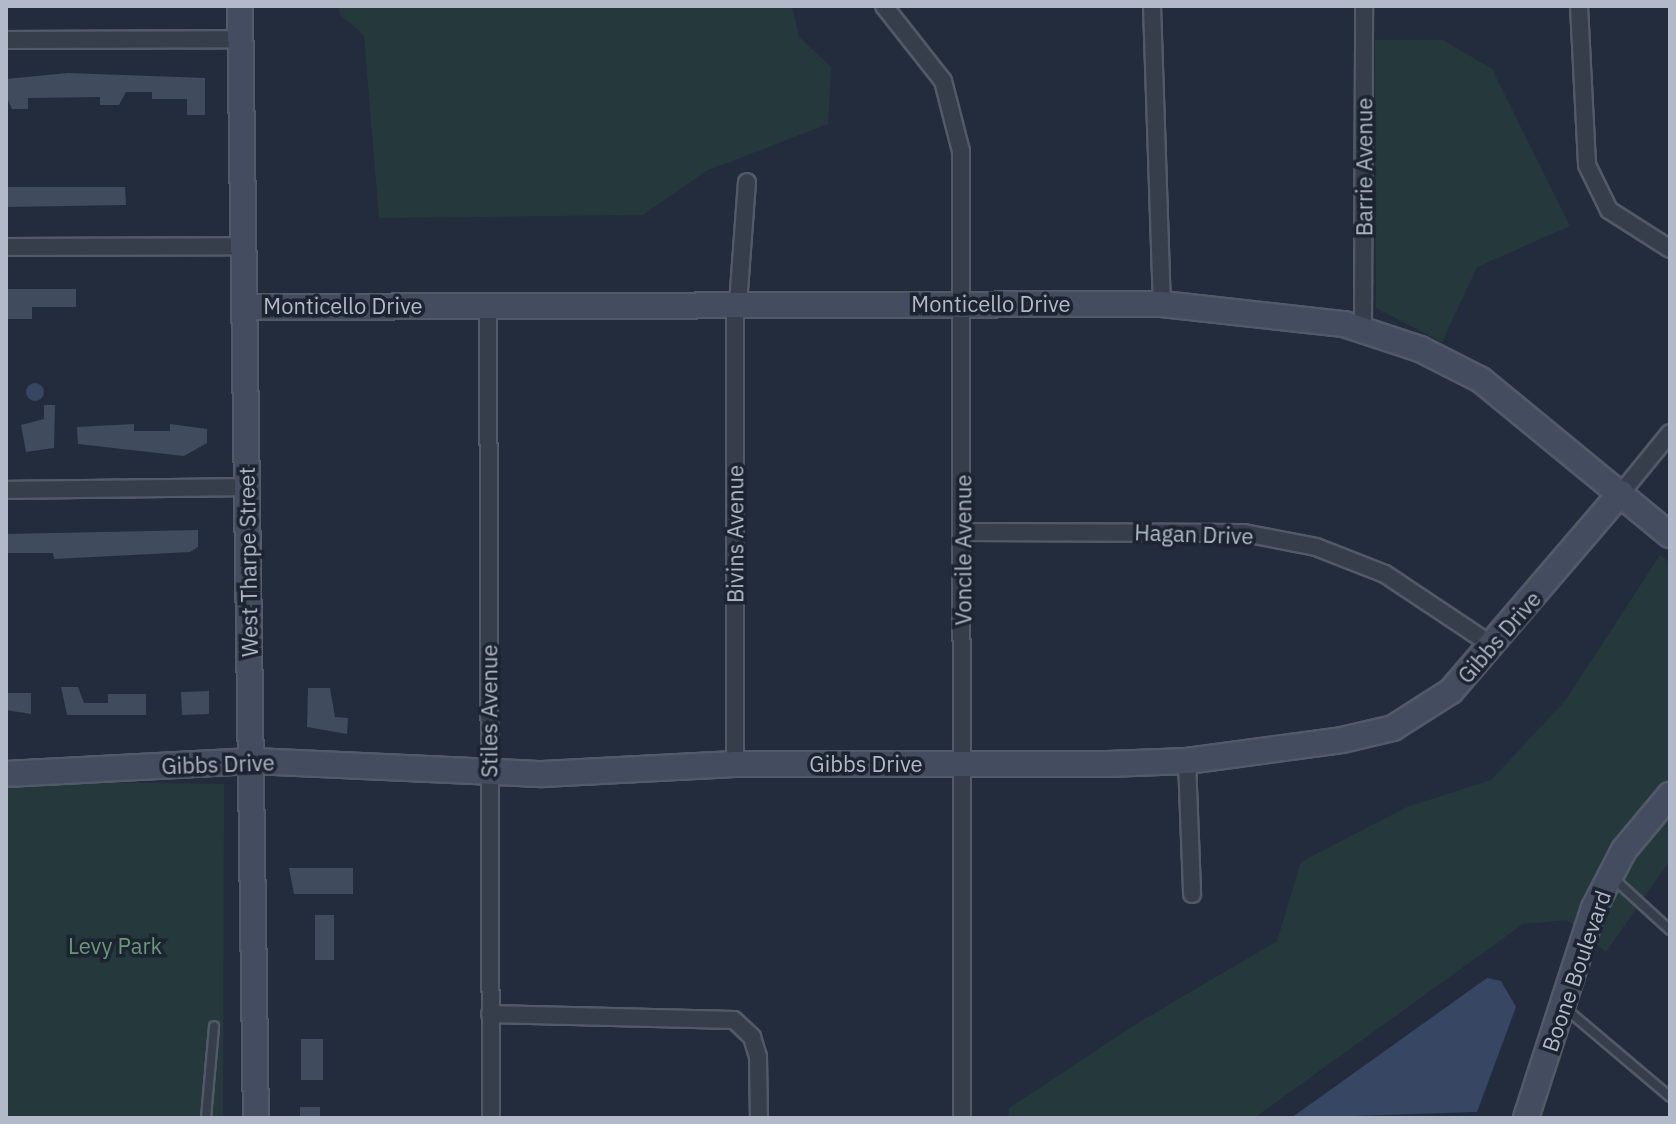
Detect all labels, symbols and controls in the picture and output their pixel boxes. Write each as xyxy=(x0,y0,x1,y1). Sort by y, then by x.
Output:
street label: Barrie Avenue xyxy=(1351,98,1377,236)
street label: Monticello Drive xyxy=(911,291,1071,317)
street label: Monticello Drive xyxy=(263,293,423,319)
street label: Bivins Avenue xyxy=(722,465,748,603)
street label: West Tharpe Street xyxy=(233,467,263,657)
street label: Voncile Avenue xyxy=(950,475,976,625)
street label: Hagan Drive xyxy=(1134,519,1254,549)
street label: Gibbs Drive xyxy=(1452,586,1546,688)
street label: Stiles Avenue xyxy=(476,644,502,778)
street label: Gibbs Drive xyxy=(161,749,275,779)
street label: Gibbs Drive xyxy=(809,751,923,777)
street label: Boone Boulevard xyxy=(1536,887,1616,1055)
park label: Levy Park xyxy=(68,933,162,959)

